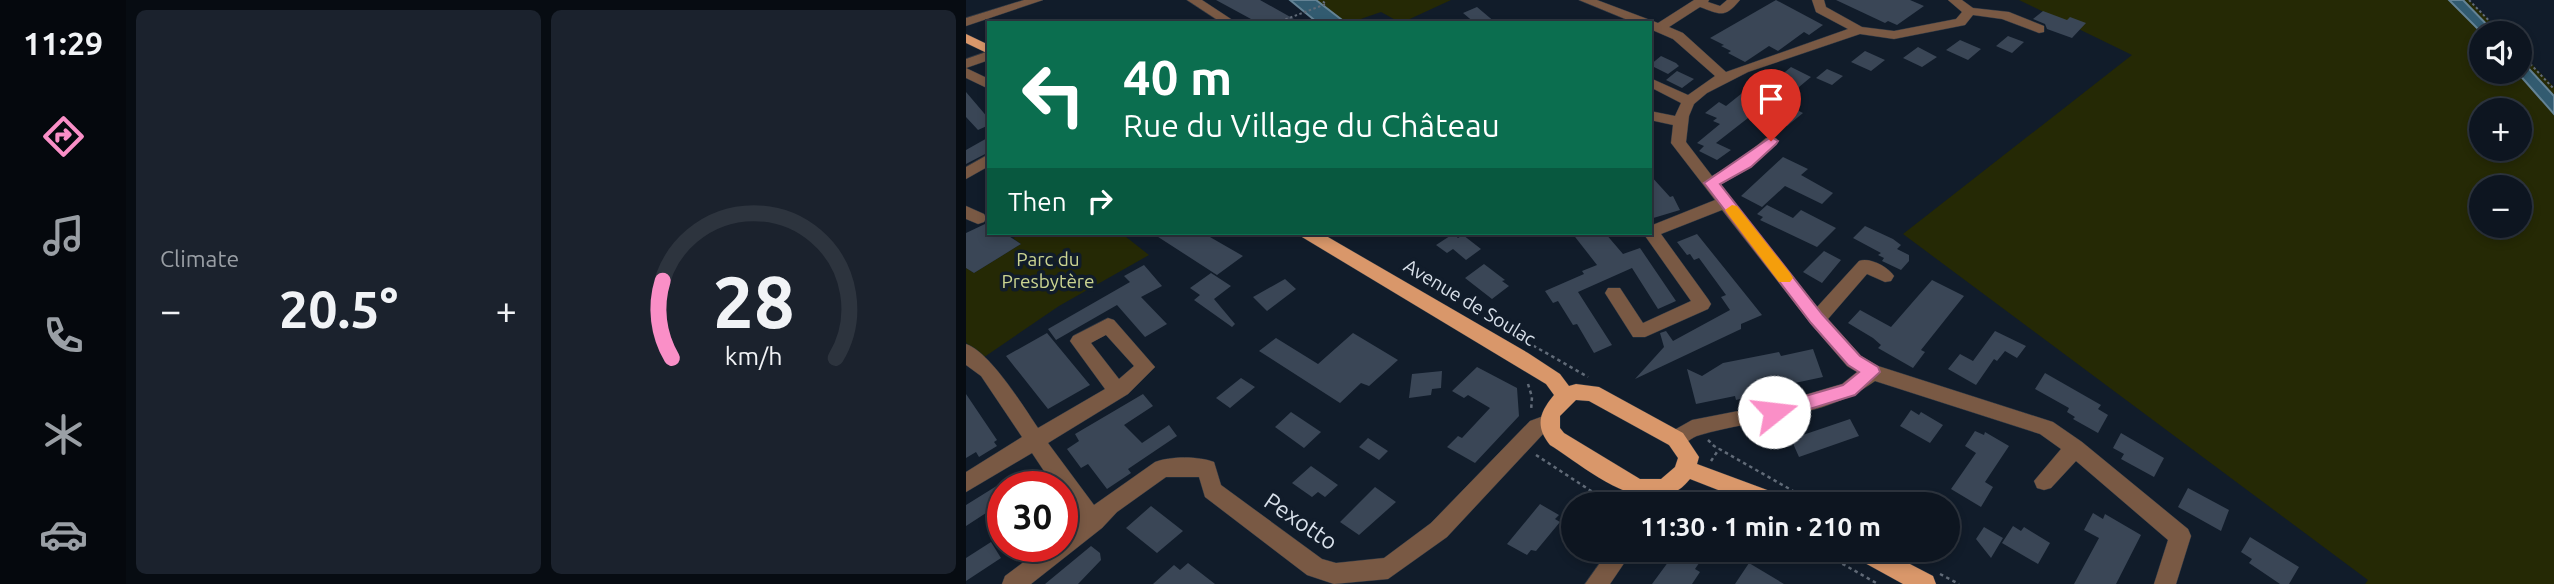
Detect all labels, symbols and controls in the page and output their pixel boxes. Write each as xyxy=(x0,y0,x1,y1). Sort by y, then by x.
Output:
map controls xyxy=(2469,21,2532,238)
button: sound xyxy=(2469,21,2532,84)
text: 11:29 xyxy=(23,25,103,61)
icon: left xyxy=(1008,49,1099,140)
text: 40 m xyxy=(1123,49,1232,104)
pin xyxy=(1741,69,1801,141)
icon: arrive xyxy=(1752,80,1790,118)
button: + xyxy=(2469,98,2532,161)
text: Rue du Village du Château xyxy=(1123,107,1500,143)
icon: directions xyxy=(39,112,88,161)
button: − xyxy=(2469,175,2532,238)
icon: right xyxy=(1081,182,1119,220)
text: Then xyxy=(1008,187,1067,216)
icon: music xyxy=(39,211,88,260)
text: Climate xyxy=(160,246,239,271)
park label: Parc du Presbytère xyxy=(1001,248,1095,292)
street label: Avenue de Soulac xyxy=(1400,254,1540,350)
text: 28 xyxy=(712,260,795,342)
text: 20.5° xyxy=(279,280,398,338)
text: − xyxy=(160,289,181,331)
text: + xyxy=(496,289,517,331)
icon: phone xyxy=(39,311,88,360)
text: km/h xyxy=(725,342,782,370)
position arrow xyxy=(1737,375,1811,449)
icon: climate xyxy=(39,410,88,459)
speed limit sign: 30 xyxy=(987,471,1078,562)
street label: Pexotto xyxy=(1260,488,1342,554)
icon: car xyxy=(39,510,88,559)
text: 11:30 · 1 min · 210 m xyxy=(1640,512,1881,541)

